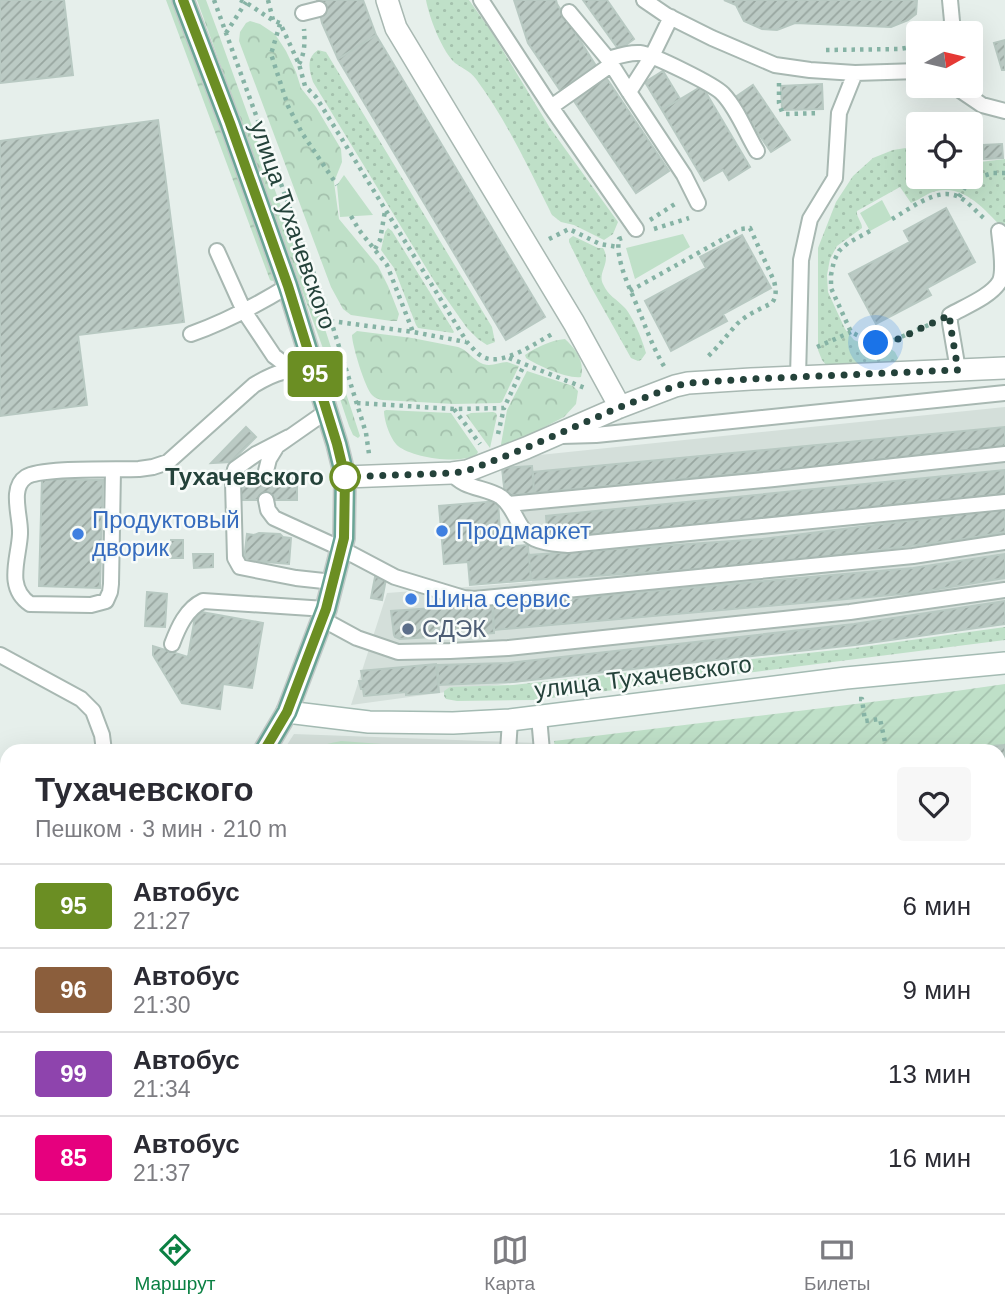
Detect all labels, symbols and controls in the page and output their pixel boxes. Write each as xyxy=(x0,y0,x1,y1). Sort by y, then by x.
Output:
north arrow xyxy=(906,21,984,98)
map controls xyxy=(906,21,983,189)
button: locate xyxy=(906,112,983,189)
street label: улица Тухачевского xyxy=(245,117,342,333)
your location xyxy=(858,325,893,360)
line badge: 95 xyxy=(284,351,346,397)
text: 95 xyxy=(302,360,328,387)
marker: Тухачевского xyxy=(330,462,360,492)
place label: Тухачевского xyxy=(165,463,324,490)
place label: Продуктовый дворик xyxy=(92,506,240,561)
place label: Продмаркет xyxy=(456,517,591,544)
marker: Продмаркет xyxy=(434,523,450,539)
marker: Продуктовый дворик xyxy=(70,526,86,542)
place label: Шина сервис xyxy=(425,585,571,612)
marker: Шина сервис xyxy=(403,591,419,607)
place label: СДЭК xyxy=(422,615,486,642)
marker: СДЭК xyxy=(400,621,416,637)
street label: улица Тухачевского xyxy=(533,650,753,703)
button: heart xyxy=(897,767,971,841)
text: Тухачевского xyxy=(35,771,254,808)
text: Пешком · 3 мин · 210 m xyxy=(35,816,287,842)
text: Автобус xyxy=(133,877,240,907)
text: 6 мин xyxy=(903,891,971,921)
text: 95 xyxy=(60,892,87,919)
text: 21:27 xyxy=(133,908,191,934)
text: Автобус xyxy=(133,961,240,991)
text: 9 мин xyxy=(903,975,971,1005)
text: 96 xyxy=(60,976,87,1003)
text: 21:30 xyxy=(133,992,191,1018)
text: Автобус xyxy=(133,1045,240,1075)
text: 13 мин xyxy=(888,1059,971,1089)
text: 99 xyxy=(60,1060,87,1087)
text: 21:34 xyxy=(133,1076,191,1102)
text: Автобус xyxy=(133,1129,240,1159)
text: 16 мин xyxy=(888,1143,971,1173)
text: 85 xyxy=(60,1144,87,1171)
text: 21:37 xyxy=(133,1160,191,1186)
tab: Маршрут xyxy=(134,1231,215,1295)
tab: Карта xyxy=(484,1231,535,1295)
tab: Билеты xyxy=(804,1231,871,1295)

